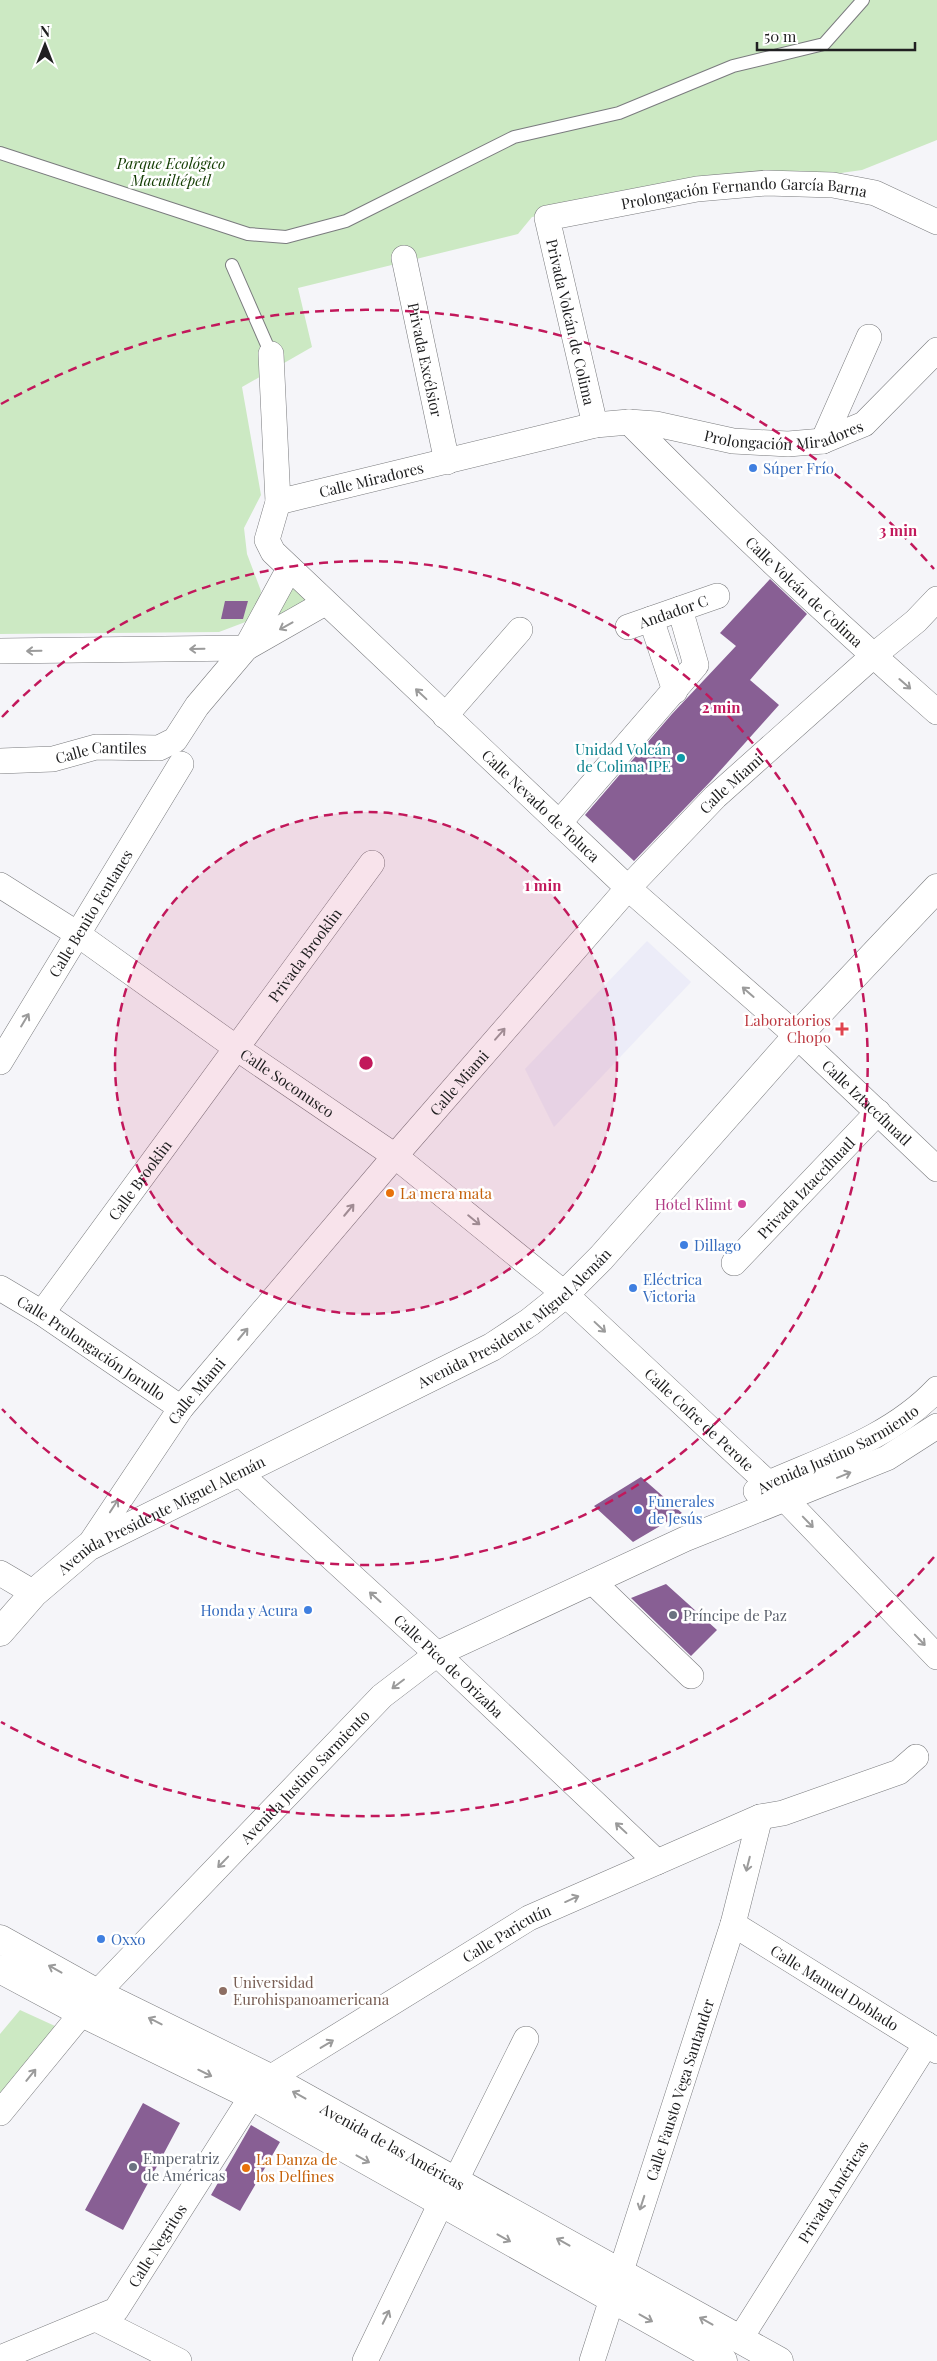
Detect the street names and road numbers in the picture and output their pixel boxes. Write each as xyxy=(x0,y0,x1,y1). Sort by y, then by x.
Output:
street label: Prolongación Fernando García Barna xyxy=(619,173,869,213)
street label: Privada Volcán de Colima xyxy=(542,237,600,408)
street label: Privada Excélsior xyxy=(404,301,447,419)
street label: Prolongación Miradores xyxy=(702,416,866,454)
street label: Calle Miradores xyxy=(317,457,426,502)
street label: Calle Volcán de Colima xyxy=(741,532,868,652)
street label: Andador C xyxy=(635,590,711,633)
street label: Calle Cantiles xyxy=(53,737,147,768)
street label: Calle Nevado de Toluca xyxy=(478,745,604,866)
street label: Calle Miami xyxy=(695,748,768,818)
street label: Calle Benito Fentanes xyxy=(44,846,137,981)
street label: Privada Brooklin xyxy=(263,904,346,1006)
street label: Calle Soconusco xyxy=(237,1044,338,1122)
street label: Calle Miami xyxy=(425,1045,493,1120)
street label: Calle Iztaccíhuatl xyxy=(818,1055,916,1150)
street label: Privada Iztaccíhuatl xyxy=(753,1133,859,1243)
street label: Calle Brooklin xyxy=(103,1136,176,1224)
street label: Avenida Presidente Miguel Alemán xyxy=(413,1244,615,1393)
street label: Calle Prolongación Jorullo xyxy=(13,1290,169,1405)
street label: Calle Miami xyxy=(163,1353,230,1428)
street label: Calle Cofre de Perote xyxy=(641,1363,759,1475)
street label: Avenida Justino Sarmiento xyxy=(752,1400,923,1499)
street label: Avenida Presidente Miguel Alemán xyxy=(52,1451,268,1580)
street label: Calle Pico de Orizaba xyxy=(390,1610,508,1722)
street label: Avenida Justino Sarmiento xyxy=(235,1705,374,1849)
street label: Calle Paricutín xyxy=(458,1900,554,1967)
street label: Calle Manuel Doblado xyxy=(767,1940,903,2035)
street label: Calle Fausto Vega Santander xyxy=(641,1996,718,2183)
street label: Avenida de las Américas xyxy=(316,2098,468,2194)
street label: Privada Américas xyxy=(793,2137,872,2247)
street label: Calle Negritos xyxy=(123,2200,191,2291)

